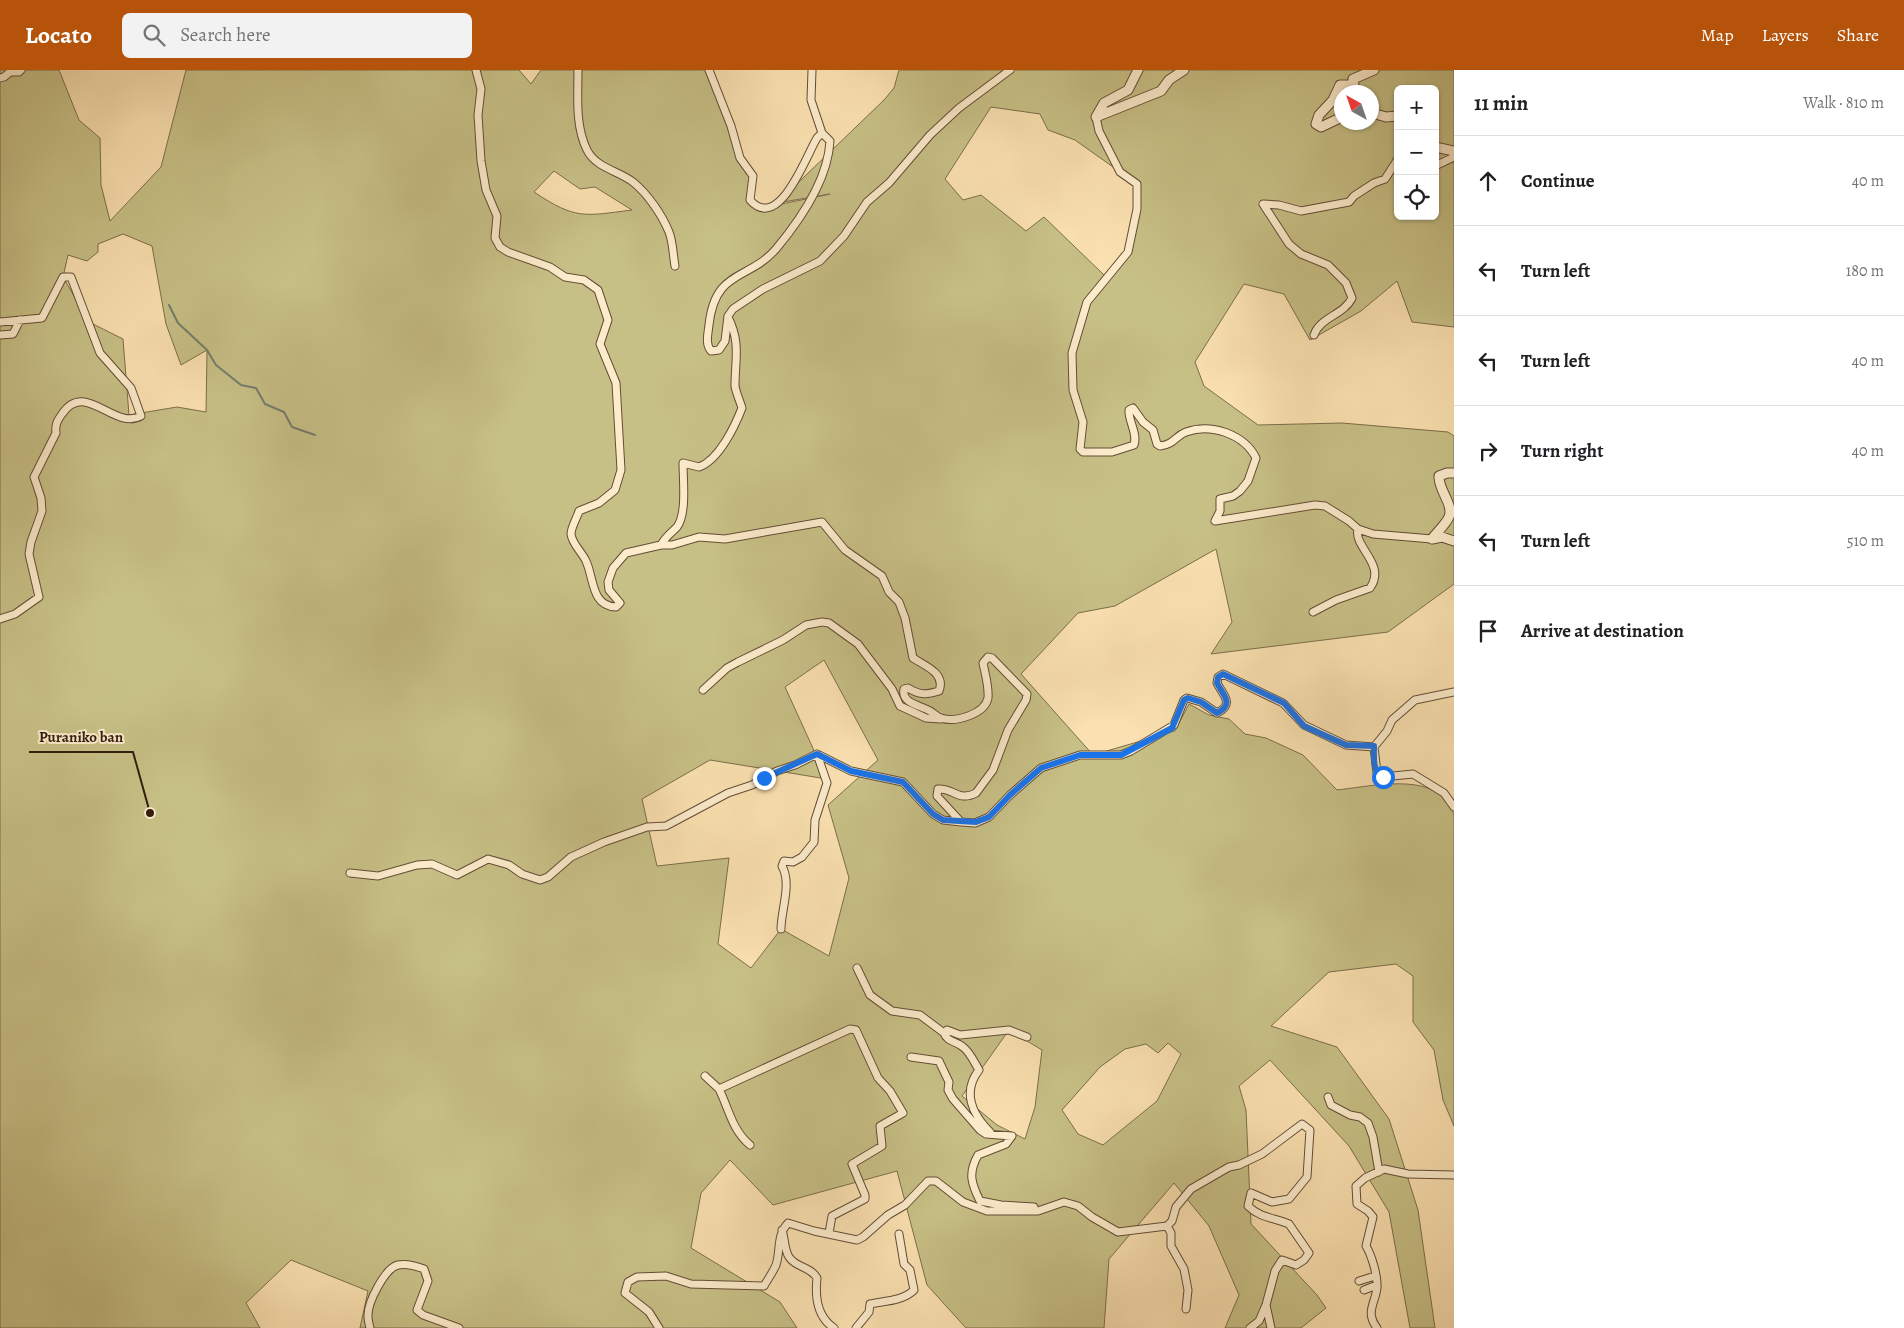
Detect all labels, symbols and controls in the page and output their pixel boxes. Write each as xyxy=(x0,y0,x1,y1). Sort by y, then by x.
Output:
search box xyxy=(122,13,472,58)
text: Locato xyxy=(25,19,92,51)
icon: search xyxy=(140,21,168,49)
text: Search here xyxy=(180,22,271,48)
text: Map xyxy=(1701,23,1734,47)
text: Layers xyxy=(1762,23,1809,47)
text: Share xyxy=(1837,23,1879,47)
north arrow xyxy=(1334,85,1379,130)
map controls xyxy=(1394,85,1439,220)
button: + xyxy=(1394,85,1439,130)
text: 11 min xyxy=(1474,89,1528,117)
text: Walk · 810 m xyxy=(1803,92,1884,114)
button: − xyxy=(1394,130,1439,175)
icon: ahead xyxy=(1474,167,1502,195)
text: Continue xyxy=(1521,168,1595,194)
text: 40 m xyxy=(1852,170,1884,192)
button: locate xyxy=(1394,175,1439,220)
icon: left xyxy=(1474,257,1502,285)
text: Turn left xyxy=(1521,258,1590,284)
text: 180 m xyxy=(1846,260,1884,282)
icon: left xyxy=(1474,347,1502,375)
text: Turn left xyxy=(1521,348,1590,374)
text: 40 m xyxy=(1852,350,1884,372)
icon: right xyxy=(1474,437,1502,465)
text: Turn right xyxy=(1521,438,1603,464)
text: 40 m xyxy=(1852,440,1884,462)
icon: left xyxy=(1474,527,1502,555)
text: Turn left xyxy=(1521,528,1590,554)
text: 510 m xyxy=(1847,530,1884,552)
icon: arrive xyxy=(1474,617,1502,645)
text: Arrive at destination xyxy=(1521,618,1684,644)
callout: Puraniko ban xyxy=(29,722,133,752)
text: Puraniko ban xyxy=(39,727,124,747)
route start xyxy=(1372,766,1395,789)
route end xyxy=(753,767,776,790)

